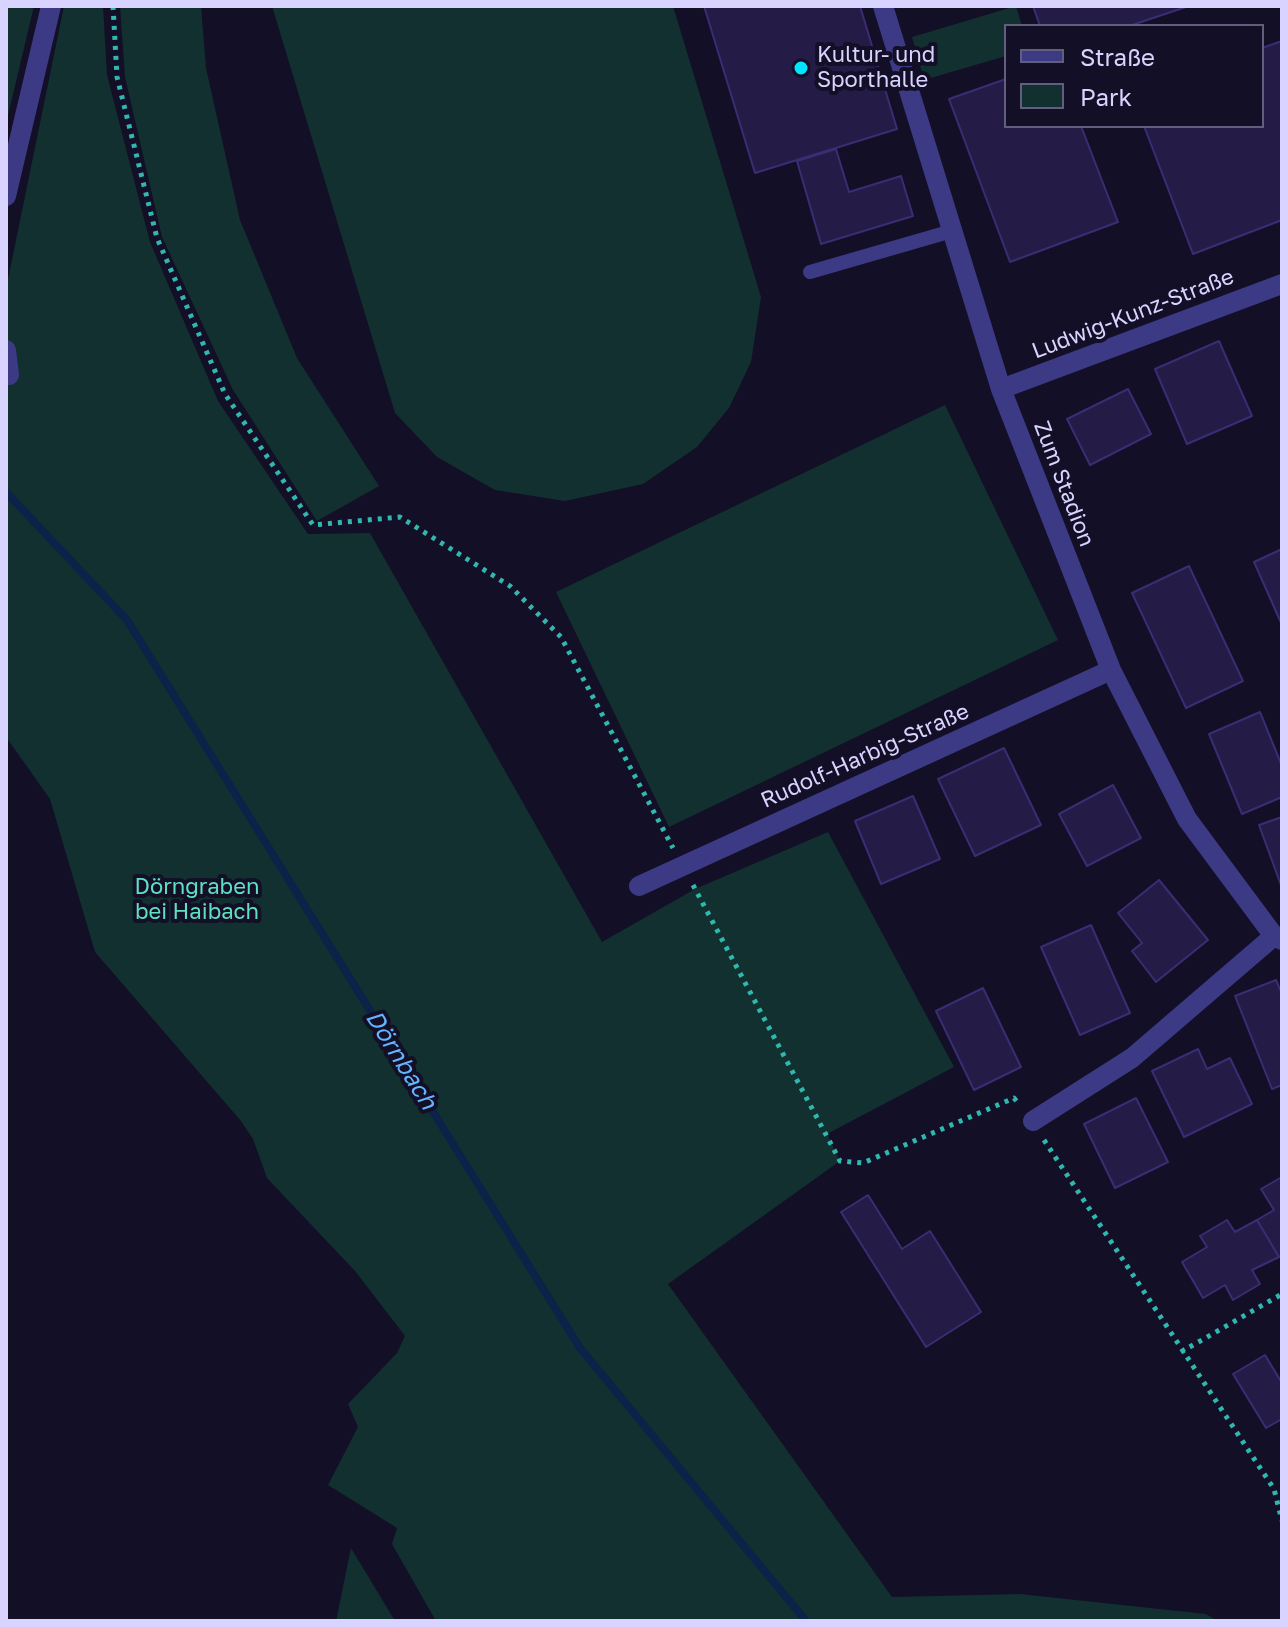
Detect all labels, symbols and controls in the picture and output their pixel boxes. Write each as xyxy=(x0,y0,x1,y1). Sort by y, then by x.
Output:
legend xyxy=(1004,24,1264,128)
place label: Kultur- und Sporthalle xyxy=(817,42,935,94)
text: Straße xyxy=(1080,42,1155,71)
marker: Kultur- und Sporthalle xyxy=(792,59,810,77)
text: Park xyxy=(1080,82,1132,111)
street label: Ludwig-Kunz-Straße xyxy=(1028,263,1238,365)
street label: Zum Stadion xyxy=(1028,418,1100,550)
street label: Rudolf-Harbig-Straße xyxy=(757,698,973,814)
park label: Dörngraben bei Haibach xyxy=(135,874,259,926)
water label: Dörnbach xyxy=(359,1005,443,1115)

